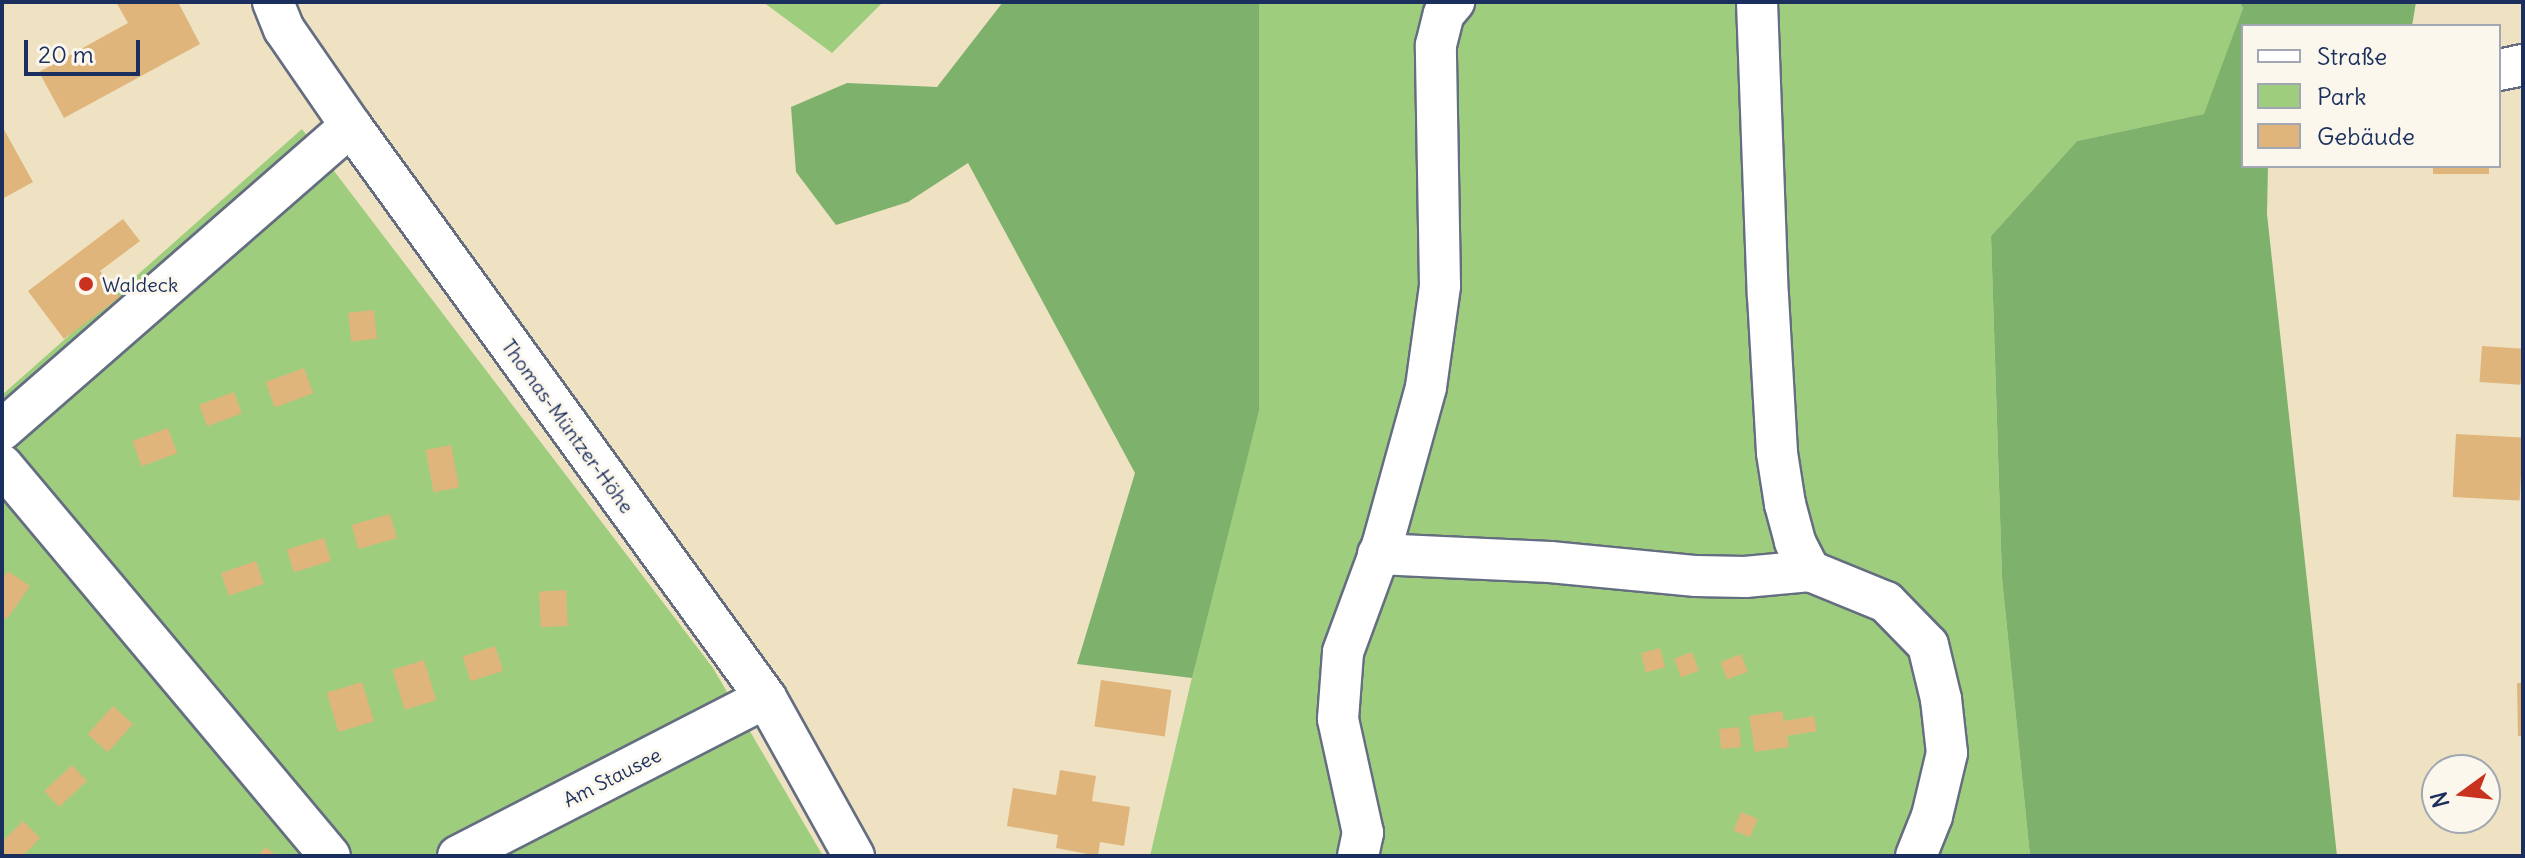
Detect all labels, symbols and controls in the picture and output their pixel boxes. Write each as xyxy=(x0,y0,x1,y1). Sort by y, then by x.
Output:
scale bar xyxy=(28,24,144,74)
legend xyxy=(2241,24,2501,168)
text: 20 m xyxy=(38,39,94,69)
text: Straße xyxy=(2317,41,2387,71)
text: Park xyxy=(2317,81,2367,111)
text: Gebäude xyxy=(2317,121,2415,151)
place label: Waldeck xyxy=(102,272,178,296)
marker: Waldeck xyxy=(77,275,95,293)
street label: Thomas-Müntzer-Höhe xyxy=(497,334,639,518)
street label: Am Stausee xyxy=(559,742,665,812)
north arrow xyxy=(2421,754,2501,834)
text: N xyxy=(2424,789,2455,811)

